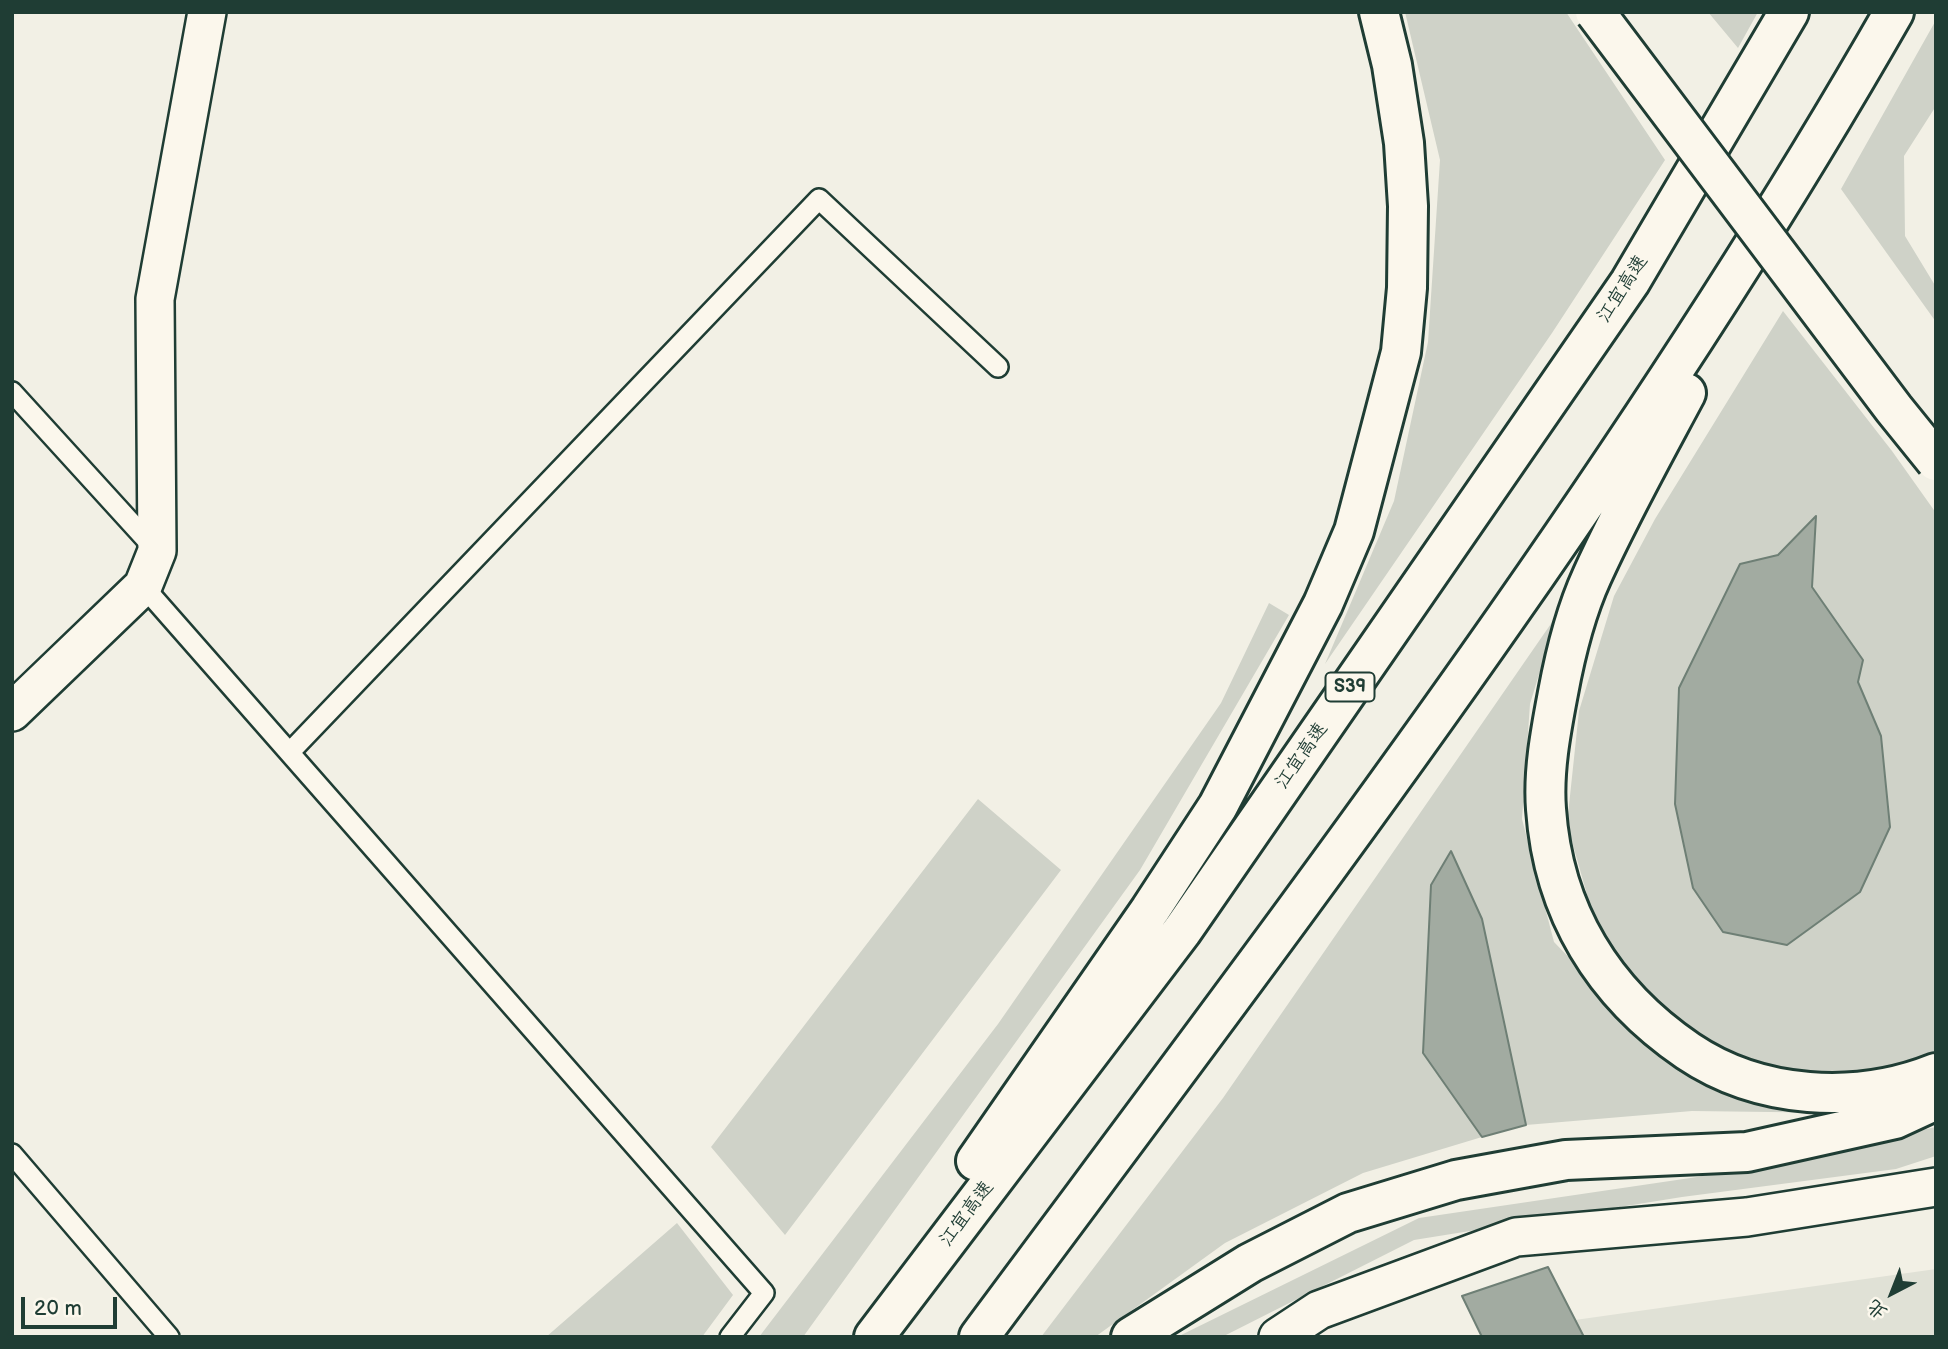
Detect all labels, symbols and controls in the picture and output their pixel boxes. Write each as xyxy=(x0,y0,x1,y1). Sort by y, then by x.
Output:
street label: 江宜高速 xyxy=(1593,251,1653,327)
road number: S39 xyxy=(1326,672,1374,702)
street label: 江宜高速 xyxy=(1271,718,1333,794)
street label: 江宜高速 xyxy=(935,1177,999,1251)
north arrow xyxy=(1857,1258,1927,1328)
scale bar xyxy=(24,1282,121,1326)
text: 北 xyxy=(1863,1294,1892,1324)
text: 20 m xyxy=(34,1296,82,1321)

